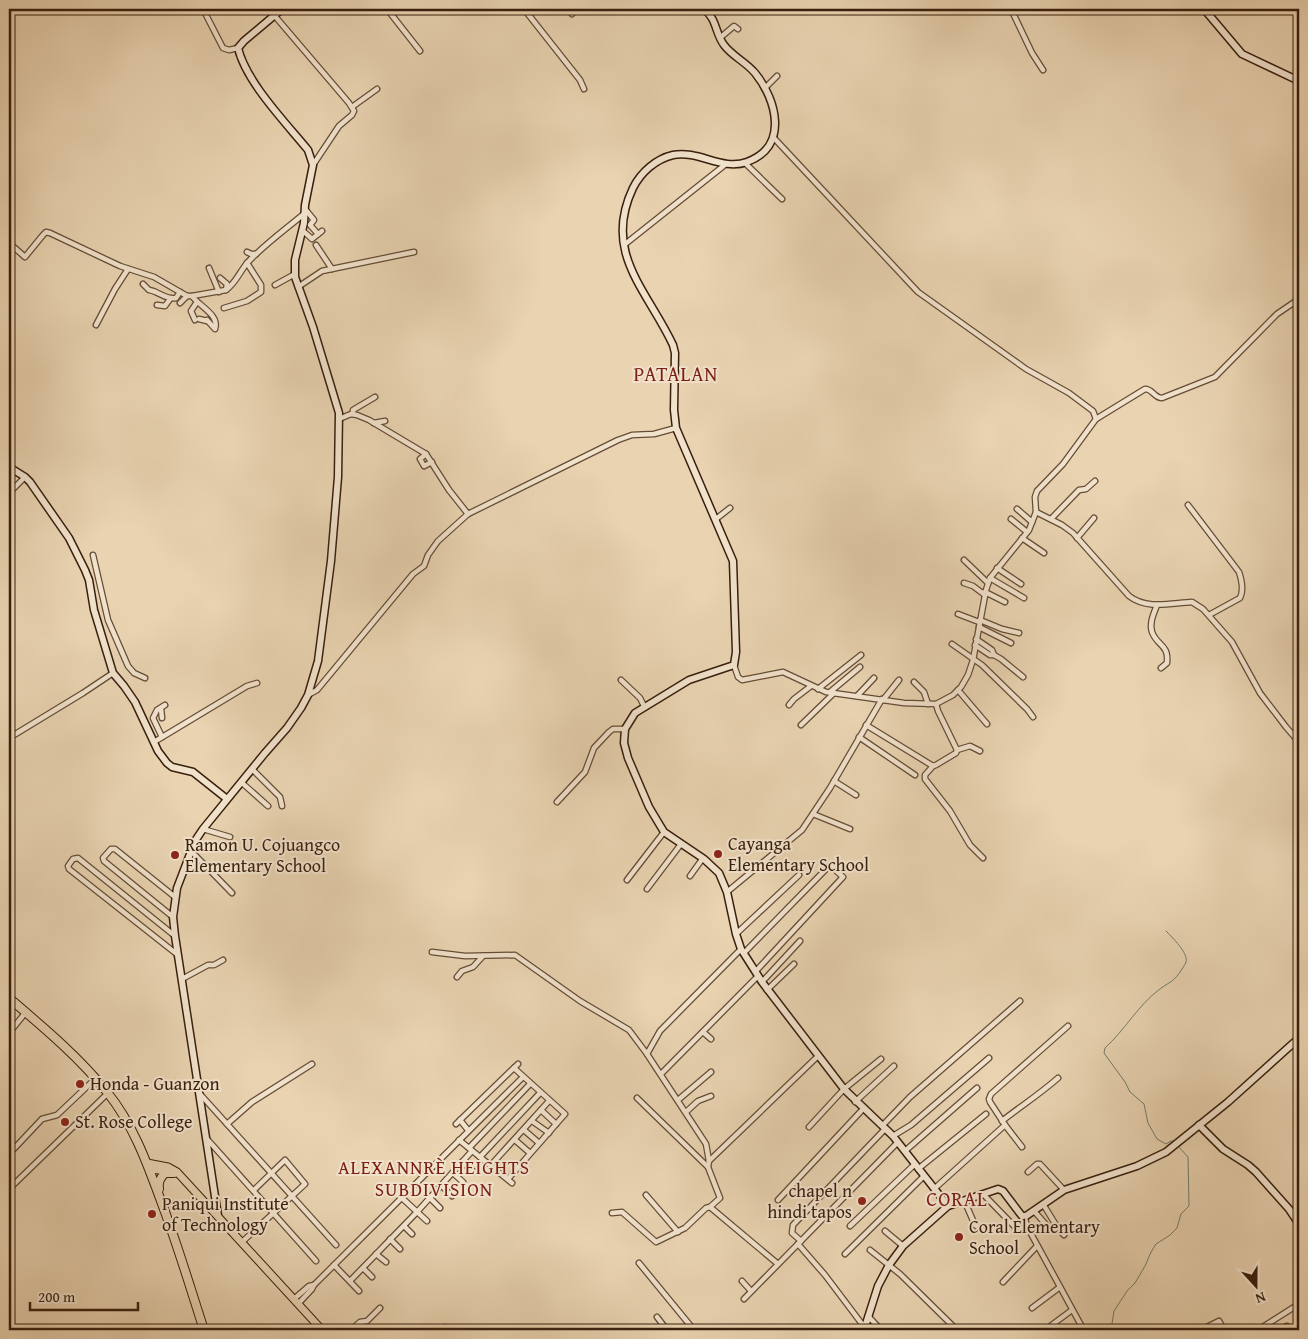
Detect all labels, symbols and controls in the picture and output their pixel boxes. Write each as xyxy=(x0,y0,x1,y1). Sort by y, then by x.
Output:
district label: PATALAN xyxy=(634,359,718,388)
place label: Cayanga Elementary School xyxy=(728,830,869,878)
place label: Ramon U. Cojuangco Elementary School xyxy=(185,831,340,879)
marker: Cayanga Elementary School xyxy=(712,848,724,860)
marker: Ramon U. Cojuangco Elementary School xyxy=(169,849,181,861)
place label: Honda - Guanzon xyxy=(90,1070,220,1097)
marker: Honda - Guanzon xyxy=(74,1078,86,1090)
place label: St. Rose College xyxy=(75,1108,193,1135)
marker: St. Rose College xyxy=(59,1116,71,1128)
district label: ALEXANNRÈ HEIGHTS SUBDIVISION xyxy=(338,1153,530,1203)
place label: chapel n hindi tapos xyxy=(767,1177,852,1225)
district label: CORAL xyxy=(926,1184,988,1213)
place label: Paniqui Institute of Technology xyxy=(162,1190,289,1238)
marker: chapel n hindi tapos xyxy=(856,1195,868,1207)
marker: Paniqui Institute of Technology xyxy=(146,1208,158,1220)
place label: Coral Elementary School xyxy=(969,1213,1100,1261)
marker: Coral Elementary School xyxy=(953,1231,965,1243)
north arrow xyxy=(1230,1262,1280,1312)
scale bar xyxy=(30,1279,138,1311)
text: 200 m xyxy=(38,1286,76,1307)
text: N xyxy=(1252,1287,1269,1309)

